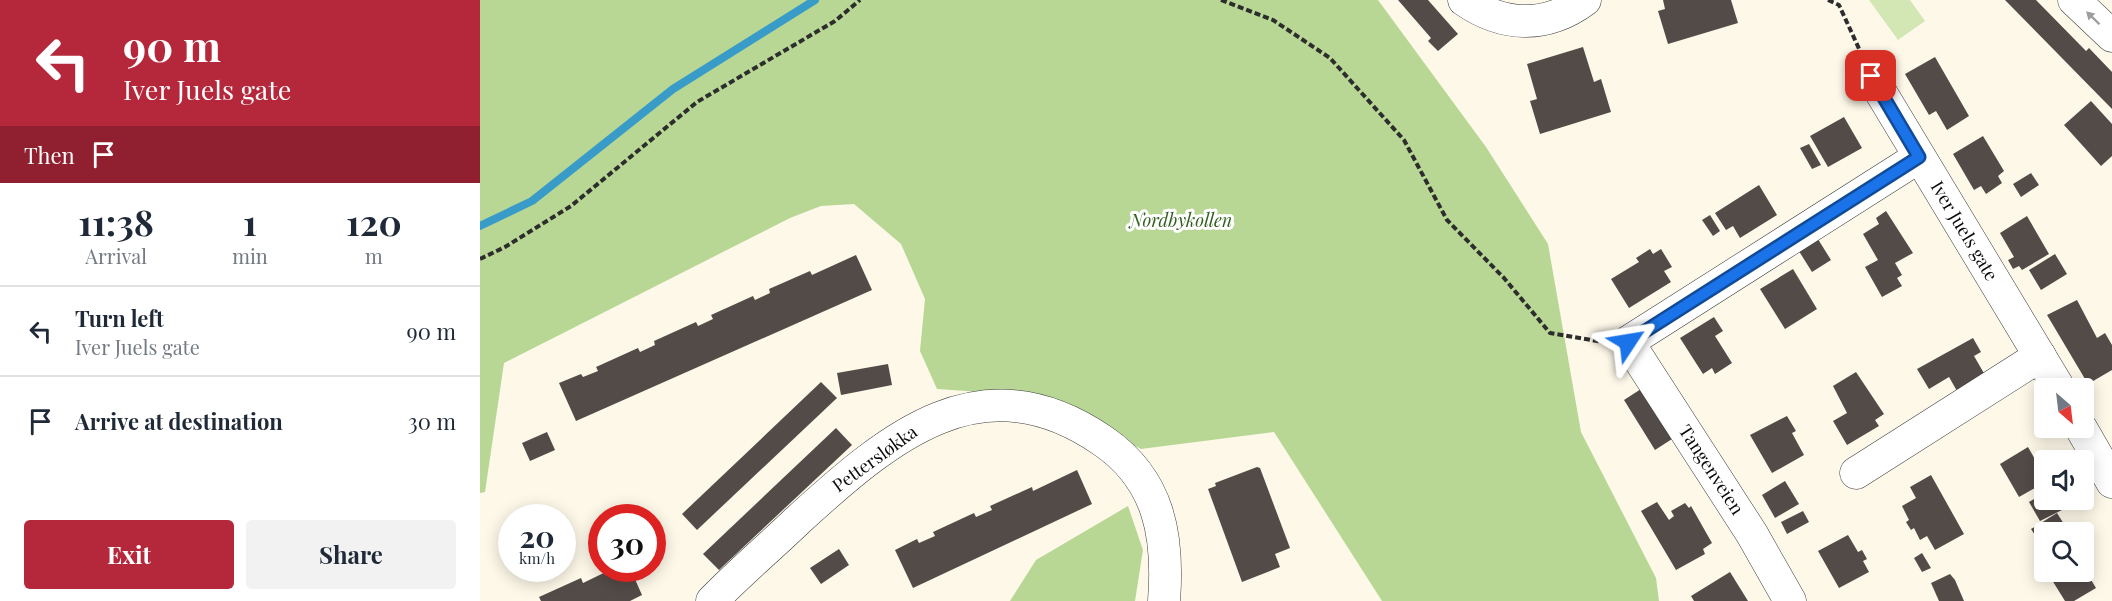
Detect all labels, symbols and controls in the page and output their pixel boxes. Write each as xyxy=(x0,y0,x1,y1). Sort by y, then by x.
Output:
one-way arrow xyxy=(2087,12,2101,26)
text: 90 m xyxy=(123,17,221,73)
icon: left xyxy=(24,24,102,102)
pin xyxy=(1845,50,1896,101)
icon: arrive xyxy=(1854,59,1887,92)
text: Iver Juels gate xyxy=(123,71,292,107)
icon: arrive xyxy=(87,138,120,171)
text: Then xyxy=(24,140,75,170)
street label: Iver Juels gate xyxy=(1926,176,2004,285)
text: 11:38 xyxy=(78,197,154,245)
text: 1 xyxy=(243,197,257,245)
text: 120 xyxy=(346,197,402,245)
park label: Nordbykollen xyxy=(1128,208,1232,232)
text: Arrival xyxy=(85,242,147,269)
text: min xyxy=(232,242,268,269)
text: m xyxy=(365,242,383,269)
text: Turn left xyxy=(75,303,164,333)
position arrow xyxy=(1596,310,1660,374)
icon: left xyxy=(24,315,57,348)
text: 90 m xyxy=(407,316,456,346)
text: Iver Juels gate xyxy=(75,333,200,360)
north arrow xyxy=(2034,378,2094,438)
map controls xyxy=(2034,378,2094,582)
icon: arrive xyxy=(24,405,57,438)
text: Arrive at destination xyxy=(75,406,283,436)
text: 30 m xyxy=(408,406,456,436)
street label: Pettersløkka xyxy=(827,419,922,497)
street label: Tangenveien xyxy=(1674,420,1750,519)
button: sound xyxy=(2034,450,2094,510)
speed limit sign: 30 xyxy=(588,504,666,582)
text: 20 xyxy=(519,516,555,556)
button: Exit xyxy=(24,520,234,589)
button: Share xyxy=(246,520,456,589)
button: search xyxy=(2034,522,2094,582)
text: km/h xyxy=(519,548,555,568)

